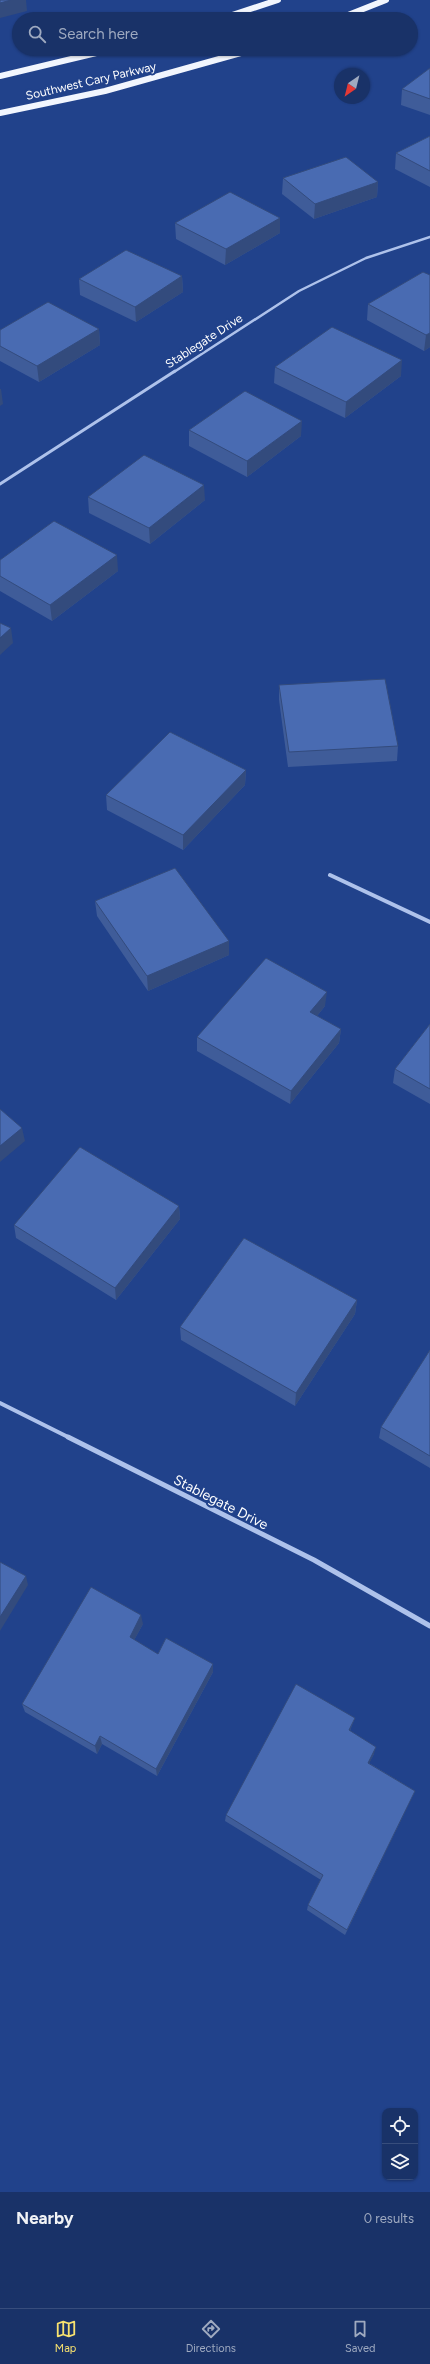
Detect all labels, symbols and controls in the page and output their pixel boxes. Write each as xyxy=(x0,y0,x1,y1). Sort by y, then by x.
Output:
search box xyxy=(12,12,418,56)
icon: search xyxy=(26,23,48,45)
text: Search here xyxy=(58,25,138,43)
street label: Southwest Cary Parkway xyxy=(24,59,158,103)
north arrow xyxy=(334,68,370,104)
street label: Stablegate Drive xyxy=(163,311,246,371)
street label: Stablegate Drive xyxy=(171,1471,271,1534)
map controls xyxy=(382,2108,418,2180)
button: locate xyxy=(382,2108,418,2144)
button: layers xyxy=(382,2144,418,2180)
text: Nearby xyxy=(16,2208,74,2228)
text: 0 results xyxy=(364,2211,414,2226)
tab: Map xyxy=(55,2318,77,2355)
tab: Directions xyxy=(186,2318,236,2355)
tab: Saved xyxy=(345,2318,375,2355)

